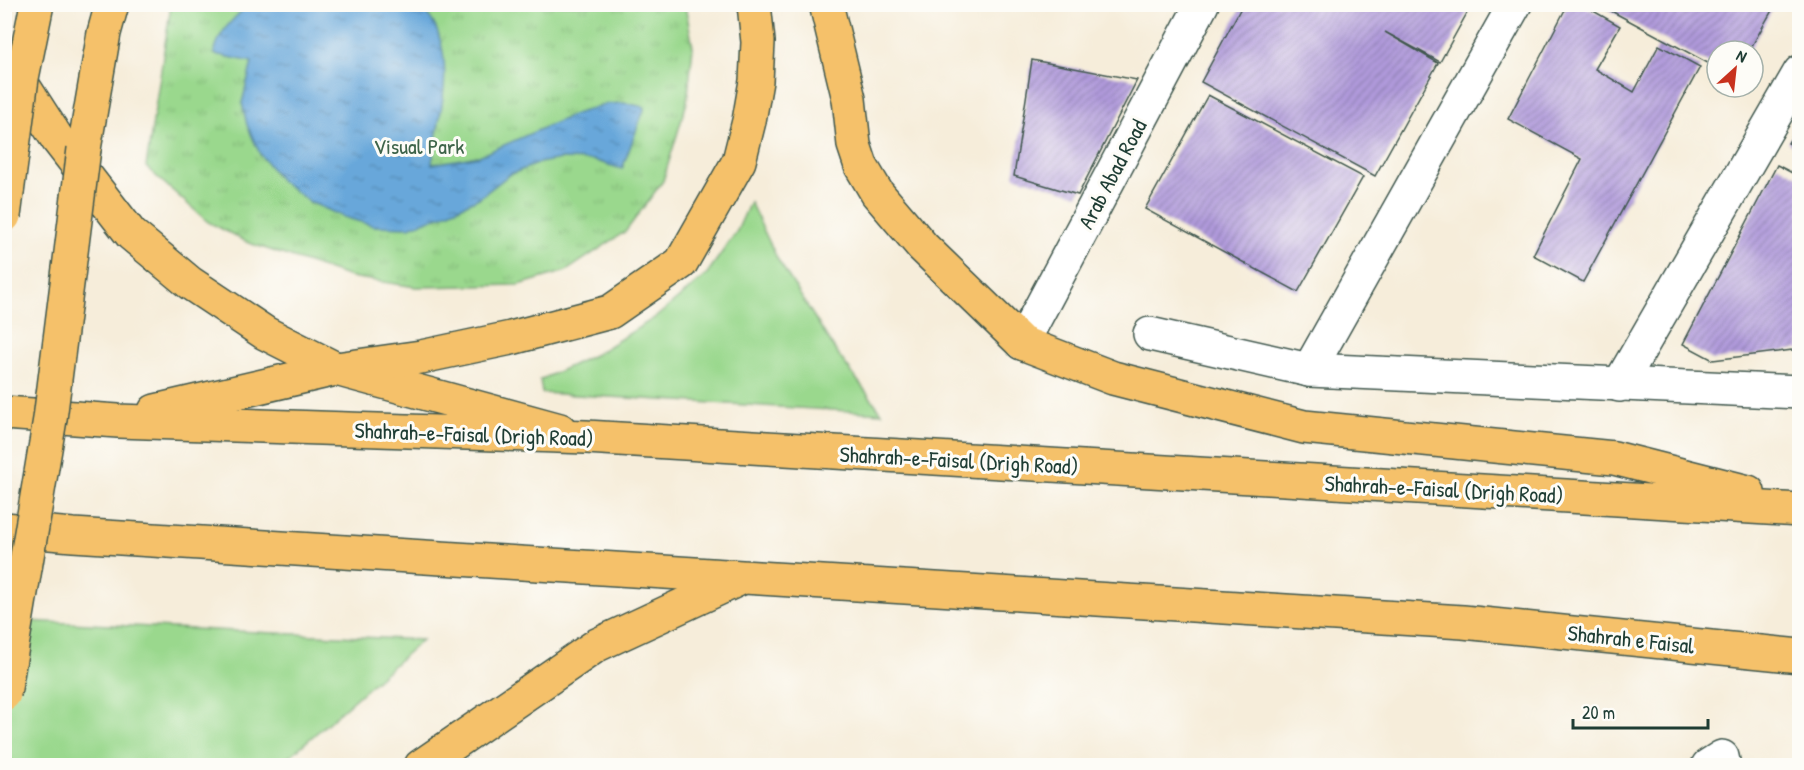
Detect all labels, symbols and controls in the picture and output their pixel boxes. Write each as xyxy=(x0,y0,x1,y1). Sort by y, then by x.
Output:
north arrow xyxy=(1705,39,1765,99)
text: N xyxy=(1733,44,1751,68)
street label: Arab Abad Road xyxy=(1071,114,1154,234)
park label: Visual Park xyxy=(374,131,464,161)
street label: Shahrah-e-Faisal (Drigh Road) xyxy=(354,415,594,453)
street label: Shahrah-e-Faisal (Drigh Road) xyxy=(839,439,1079,481)
street label: Shahrah-e-Faisal (Drigh Road) xyxy=(1324,468,1564,510)
street label: Shahrah e Faisal xyxy=(1566,617,1696,661)
scale bar xyxy=(1573,692,1708,730)
text: 20 m xyxy=(1582,700,1615,725)

